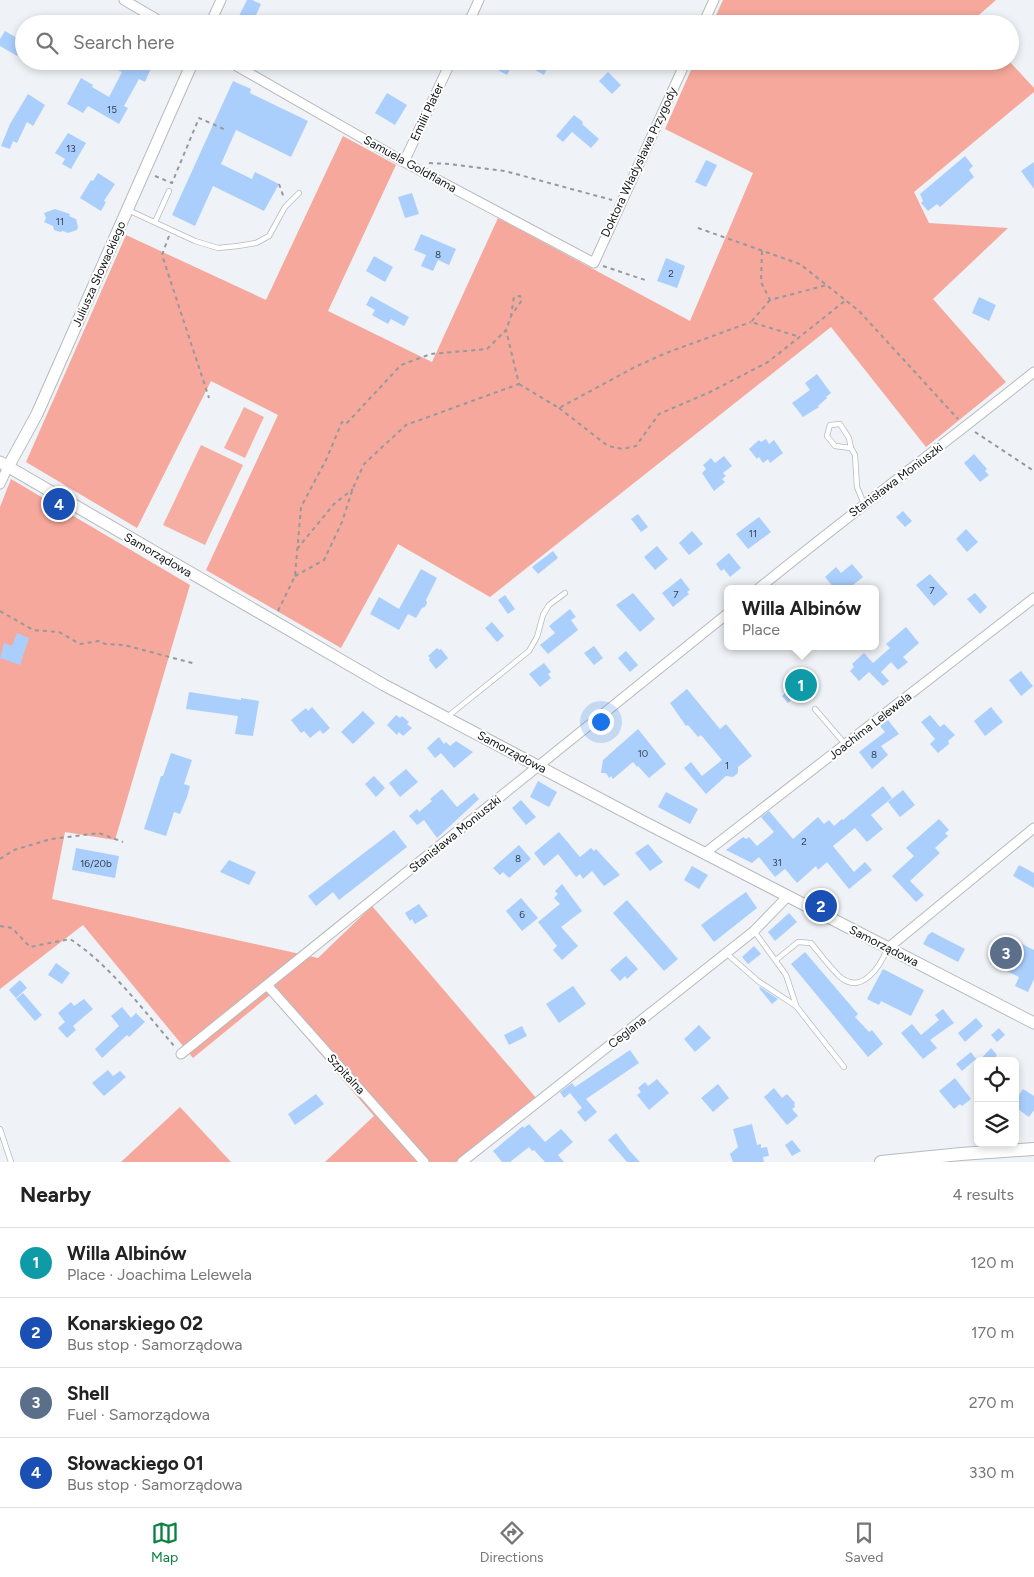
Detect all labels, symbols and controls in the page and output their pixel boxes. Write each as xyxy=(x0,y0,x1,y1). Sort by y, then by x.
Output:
search box xyxy=(15,15,1019,70)
icon: search xyxy=(33,29,61,57)
text: Search here xyxy=(73,31,175,54)
street label: Emilii Plater xyxy=(408,81,446,143)
street label: Doktora Władysława Przygody xyxy=(598,84,680,239)
house number: 15 xyxy=(107,103,117,116)
street label: Samuela Goldflama xyxy=(361,133,459,195)
house number: 13 xyxy=(66,142,76,155)
house number: 11 xyxy=(56,215,64,228)
street label: Juliusza Słowackiego xyxy=(69,219,129,329)
house number: 8 xyxy=(435,248,441,261)
house number: 2 xyxy=(668,267,674,280)
street label: Stanisława Moniuszki xyxy=(846,440,946,520)
pin: 4 xyxy=(43,485,75,523)
house number: 11 xyxy=(749,527,757,540)
street label: Samorządowa xyxy=(122,530,194,580)
house number: 7 xyxy=(929,584,935,597)
popup xyxy=(724,585,879,650)
house number: 7 xyxy=(673,588,679,601)
text: Willa Albinów xyxy=(742,597,861,620)
text: Place xyxy=(742,620,780,639)
pin: 1 xyxy=(785,666,817,704)
street label: Joachima Lelewela xyxy=(826,689,914,763)
your location xyxy=(588,709,614,735)
street label: Samorządowa xyxy=(475,728,549,776)
house number: 10 xyxy=(638,747,648,760)
house number: 8 xyxy=(871,748,877,761)
house number: 1 xyxy=(725,759,729,772)
street label: Stanisława Moniuszki xyxy=(406,793,504,875)
house number: 2 xyxy=(801,835,807,848)
house number: 8 xyxy=(515,852,521,865)
house number: 31 xyxy=(772,856,782,869)
house number: 16/20b xyxy=(80,857,112,870)
pin: 2 xyxy=(805,887,837,925)
house number: 6 xyxy=(519,908,525,921)
street label: Samorządowa xyxy=(847,923,921,969)
pin: 3 xyxy=(990,934,1022,972)
street label: Ceglana xyxy=(605,1013,649,1051)
street label: Szpitalna xyxy=(324,1051,368,1097)
map controls xyxy=(974,1057,1019,1147)
button: locate xyxy=(974,1057,1019,1102)
button: layers xyxy=(974,1102,1019,1147)
text: Nearby xyxy=(20,1182,91,1207)
text: 4 results xyxy=(953,1185,1014,1204)
text: Willa Albinów xyxy=(67,1242,187,1265)
text: 1 xyxy=(33,1253,39,1272)
text: 120 m xyxy=(971,1253,1014,1272)
text: Place · Joachima Lelewela xyxy=(67,1265,252,1284)
text: Konarskiego 02 xyxy=(67,1312,203,1335)
text: 2 xyxy=(31,1323,41,1342)
text: 170 m xyxy=(971,1323,1014,1342)
text: Bus stop · Samorządowa xyxy=(67,1335,243,1354)
text: Shell xyxy=(67,1382,109,1405)
text: 3 xyxy=(32,1393,40,1412)
text: 270 m xyxy=(969,1393,1014,1412)
text: Fuel · Samorządowa xyxy=(67,1405,210,1424)
text: Słowackiego 01 xyxy=(67,1452,204,1475)
text: 4 xyxy=(31,1463,41,1482)
text: 330 m xyxy=(969,1463,1014,1482)
text: Bus stop · Samorządowa xyxy=(67,1475,243,1494)
tab: Map xyxy=(151,1519,179,1566)
tab: Directions xyxy=(480,1519,544,1566)
tab: Saved xyxy=(845,1519,883,1566)

